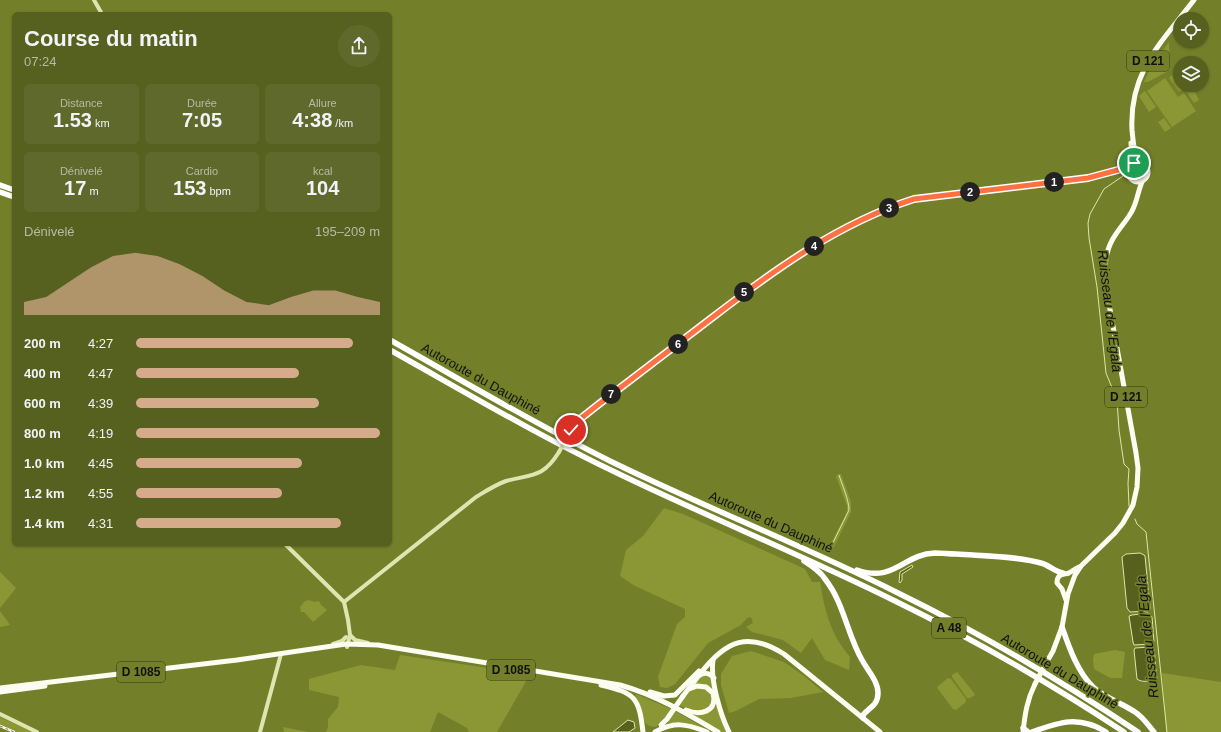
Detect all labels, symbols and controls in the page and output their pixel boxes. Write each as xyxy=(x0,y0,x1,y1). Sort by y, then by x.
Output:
map controls xyxy=(1173,12,1209,92)
button: locate xyxy=(1173,12,1209,48)
button: share xyxy=(338,25,380,67)
text: Course du matin xyxy=(24,26,198,51)
road number: D 121 xyxy=(1127,51,1169,71)
text: 07:24 xyxy=(24,54,57,69)
button: layers xyxy=(1173,56,1209,92)
text: Distance xyxy=(60,97,103,109)
text: Durée xyxy=(187,97,217,109)
text: Allure xyxy=(309,97,337,109)
text: 1.53 xyxy=(53,109,92,131)
text: 7:05 xyxy=(182,109,222,131)
text: 4:38 xyxy=(292,109,332,131)
text: km xyxy=(92,117,110,129)
text: /km xyxy=(332,117,353,129)
pin xyxy=(1117,146,1151,180)
icon: arrive xyxy=(1123,152,1145,174)
text: Dénivelé xyxy=(60,165,103,177)
text: Cardio xyxy=(186,165,218,177)
text: kcal xyxy=(313,165,332,177)
pin: 1 xyxy=(1044,172,1064,192)
text: 1 xyxy=(1051,176,1057,188)
text: 17 xyxy=(64,177,86,199)
text: 153 xyxy=(173,177,206,199)
text: 104 xyxy=(306,177,339,199)
pin: 2 xyxy=(960,182,980,202)
text: m xyxy=(86,185,99,197)
text: bpm xyxy=(206,185,231,197)
text: 2 xyxy=(967,186,973,198)
pin: 3 xyxy=(879,198,899,218)
text: 3 xyxy=(886,202,892,214)
text: Dénivelé xyxy=(24,224,75,239)
text: 195–209 m xyxy=(315,224,380,239)
pin: 4 xyxy=(804,236,824,256)
text: 4 xyxy=(811,240,817,252)
water label: Ruisseau de l'Egala xyxy=(1095,249,1125,373)
pin: 5 xyxy=(734,282,754,302)
text: 5 xyxy=(741,286,747,298)
pin: 6 xyxy=(668,334,688,354)
text: 200 m xyxy=(24,336,61,351)
text: 4:27 xyxy=(88,336,113,351)
text: 6 xyxy=(675,338,681,350)
street label: Autoroute du Dauphiné xyxy=(419,340,543,418)
text: 400 m xyxy=(24,366,61,381)
text: 4:47 xyxy=(88,366,113,381)
pin: 7 xyxy=(601,384,621,404)
road number: D 121 xyxy=(1105,387,1147,407)
text: 7 xyxy=(608,388,614,400)
text: 600 m xyxy=(24,396,61,411)
text: 4:39 xyxy=(88,396,113,411)
pin xyxy=(554,413,588,447)
icon: check xyxy=(560,419,582,441)
text: 800 m xyxy=(24,426,61,441)
text: 4:19 xyxy=(88,426,113,441)
text: 1.0 km xyxy=(24,456,64,471)
text: 4:45 xyxy=(88,456,113,471)
text: 1.2 km xyxy=(24,486,64,501)
text: 4:55 xyxy=(88,486,113,501)
street label: Autoroute du Dauphiné xyxy=(707,488,835,556)
text: 1.4 km xyxy=(24,516,64,531)
text: 4:31 xyxy=(88,516,113,531)
water label: Ruisseau de l'Egala xyxy=(1133,575,1161,699)
road number: A 48 xyxy=(932,618,966,638)
street label: Autoroute du Dauphiné xyxy=(999,630,1121,712)
road number: D 1085 xyxy=(487,660,535,680)
road number: D 1085 xyxy=(117,662,165,682)

